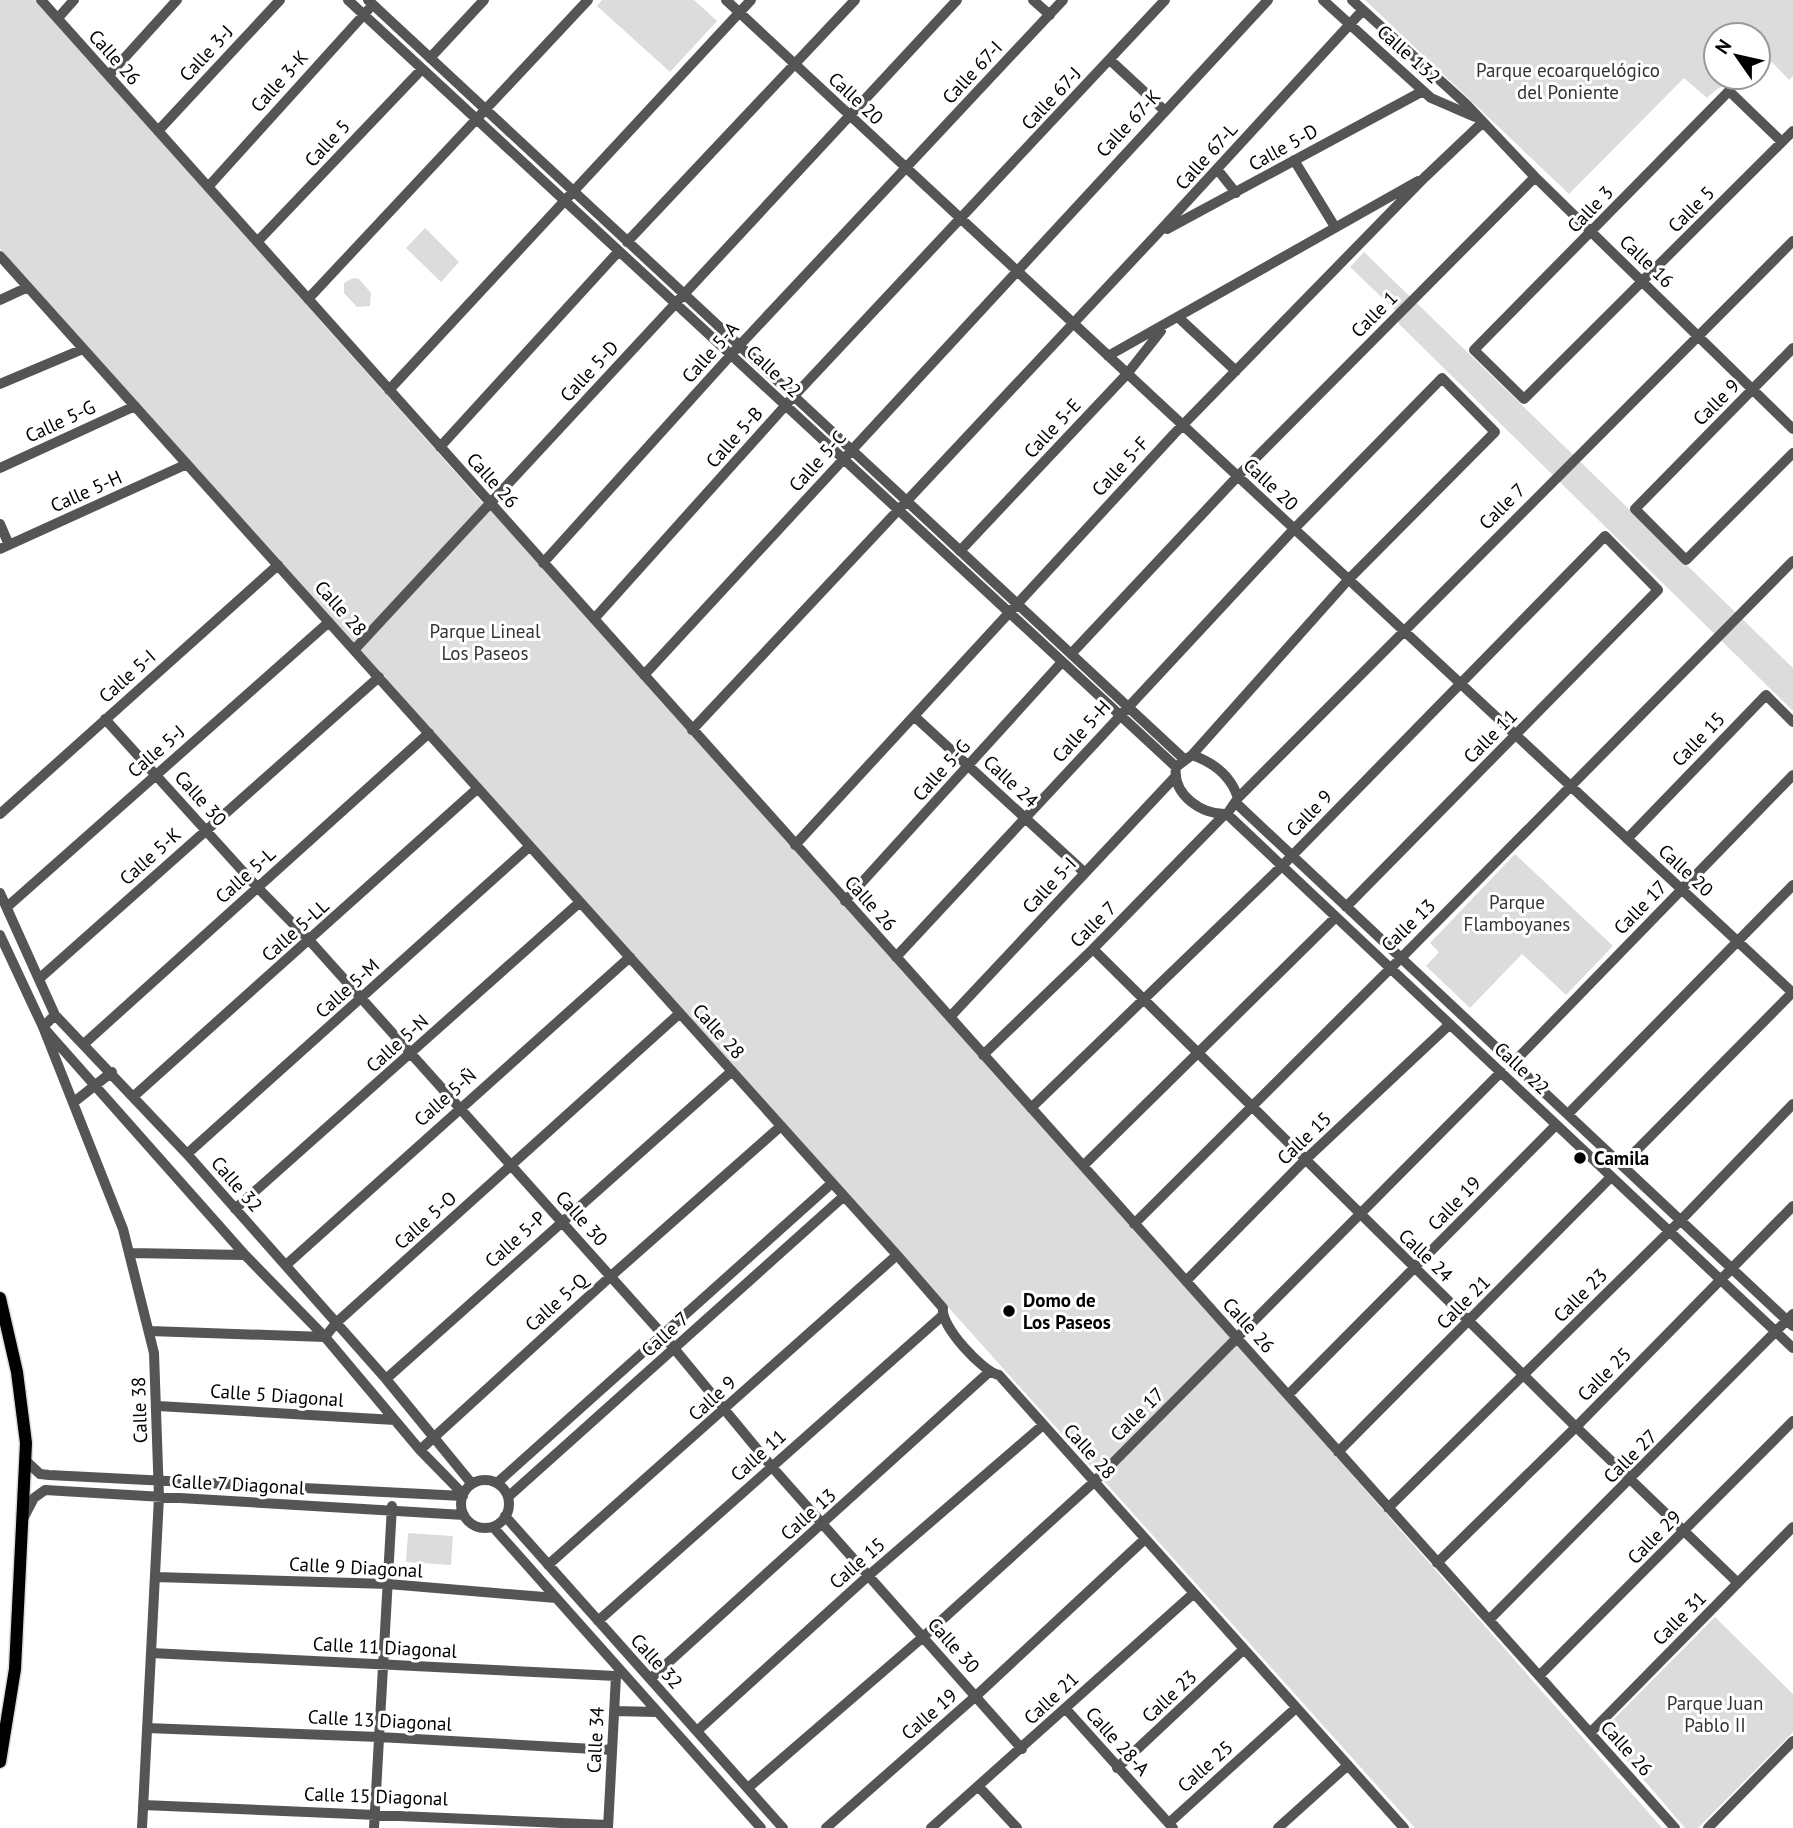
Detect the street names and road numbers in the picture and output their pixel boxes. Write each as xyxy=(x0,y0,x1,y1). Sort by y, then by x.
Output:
street label: Calle 132 xyxy=(1372,19,1446,89)
street label: Calle 3-J xyxy=(174,20,238,86)
street label: Calle 26 xyxy=(84,24,146,90)
street label: Calle 67-I xyxy=(937,35,1007,109)
street label: Calle 3-K xyxy=(245,45,313,117)
street label: Calle 67-J xyxy=(1016,61,1086,135)
street label: Calle 20 xyxy=(824,67,888,129)
street label: Calle 67-K xyxy=(1091,84,1165,162)
street label: Calle 5 xyxy=(299,114,355,172)
street label: Calle 67-L xyxy=(1170,117,1242,194)
street label: Calle 5-D xyxy=(1244,118,1322,176)
street label: Calle 3 xyxy=(1562,180,1618,238)
street label: Calle 5 xyxy=(1663,181,1719,237)
street label: Calle 16 xyxy=(1615,229,1679,293)
street label: Calle 1 xyxy=(1346,286,1402,342)
street label: Calle 5-A xyxy=(676,316,744,388)
street label: Calle 5-D xyxy=(555,335,623,407)
street label: Calle 22 xyxy=(742,340,806,402)
street label: Calle 9 xyxy=(1688,374,1744,430)
street label: Calle 5-E xyxy=(1018,393,1086,463)
street label: Calle 5-G xyxy=(21,394,99,448)
street label: Calle 5-B xyxy=(700,401,768,473)
street label: Calle 5-C xyxy=(783,425,851,496)
street label: Calle 5-F xyxy=(1086,431,1154,501)
street label: Calle 26 xyxy=(462,447,524,513)
street label: Calle 20 xyxy=(1239,453,1303,515)
street label: Calle 5-H xyxy=(47,465,125,517)
street label: Calle 7 xyxy=(1474,478,1530,534)
street label: Calle 28 xyxy=(310,575,372,641)
street label: Calle 5-I xyxy=(94,644,160,708)
street label: Calle 5-H xyxy=(1047,695,1115,767)
street label: Calle 11 xyxy=(1458,704,1522,768)
street label: Calle 15 xyxy=(1666,707,1730,771)
street label: Calle 5-J xyxy=(122,719,190,783)
street label: Calle 5-G xyxy=(907,734,975,806)
street label: Calle 24 xyxy=(979,750,1043,812)
street label: Calle 30 xyxy=(170,765,232,831)
street label: Calle 9 xyxy=(1281,784,1337,842)
street label: Calle 5-K xyxy=(114,822,186,890)
street label: Calle 20 xyxy=(1654,839,1718,901)
street label: Calle 5-L xyxy=(210,842,280,908)
street label: Calle 5-I xyxy=(1017,852,1081,918)
street label: Calle 26 xyxy=(840,870,902,936)
street label: Calle 17 xyxy=(1608,875,1672,939)
street label: Calle 5-LL xyxy=(256,893,334,967)
street label: Calle 13 xyxy=(1376,893,1440,957)
street label: Calle 7 xyxy=(1065,896,1121,952)
street label: Calle 5-M xyxy=(310,953,384,1023)
street label: Calle 28 xyxy=(688,998,750,1064)
street label: Calle 5-N xyxy=(361,1009,433,1077)
street label: Calle 22 xyxy=(1490,1037,1554,1099)
street label: Calle 5-Ñ xyxy=(409,1063,481,1131)
street label: Calle 15 xyxy=(1272,1106,1336,1170)
street label: Calle 32 xyxy=(206,1151,268,1217)
street label: Calle 19 xyxy=(1422,1171,1486,1235)
street label: Calle 30 xyxy=(551,1185,613,1251)
street label: Calle 5-O xyxy=(389,1186,461,1254)
street label: Calle 5-P xyxy=(480,1205,550,1273)
street label: Calle 24 xyxy=(1394,1223,1458,1287)
street label: Calle 23 xyxy=(1548,1263,1612,1327)
street label: Calle 5-Q xyxy=(520,1267,593,1336)
street label: Calle 21 xyxy=(1431,1270,1495,1334)
street label: Calle 26 xyxy=(1218,1292,1280,1358)
street label: Calle 7 xyxy=(636,1306,694,1362)
street label: Calle 25 xyxy=(1572,1342,1636,1406)
street label: Calle 9 xyxy=(683,1370,741,1426)
street label: Calle 38 xyxy=(126,1376,152,1444)
street label: Calle 5 Diagonal xyxy=(209,1378,345,1412)
street label: Calle 17 xyxy=(1105,1382,1169,1446)
street label: Calle 28 xyxy=(1059,1418,1121,1484)
street label: Calle 11 xyxy=(725,1424,791,1486)
street label: Calle 27 xyxy=(1598,1424,1662,1488)
street label: Calle 7 Diagonal xyxy=(171,1469,305,1499)
street label: Calle 13 xyxy=(775,1483,841,1545)
street label: Calle 29 xyxy=(1622,1505,1686,1569)
street label: Calle 15 xyxy=(824,1532,890,1594)
street label: Calle 9 Diagonal xyxy=(289,1552,424,1583)
street label: Calle 31 xyxy=(1647,1586,1711,1650)
street label: Calle 30 xyxy=(923,1612,985,1678)
street label: Calle 32 xyxy=(626,1628,688,1694)
street label: Calle 11 Diagonal xyxy=(312,1631,458,1663)
street label: Calle 23 xyxy=(1137,1665,1201,1727)
street label: Calle 21 xyxy=(1019,1667,1083,1729)
street label: Calle 19 xyxy=(896,1683,962,1745)
street label: Calle 28-A xyxy=(1081,1702,1155,1780)
street label: Calle 13 Diagonal xyxy=(307,1704,453,1736)
street label: Calle 34 xyxy=(581,1706,609,1774)
street label: Calle 26 xyxy=(1596,1715,1658,1781)
street label: Calle 25 xyxy=(1172,1735,1238,1797)
street label: Calle 15 Diagonal xyxy=(304,1781,449,1811)

